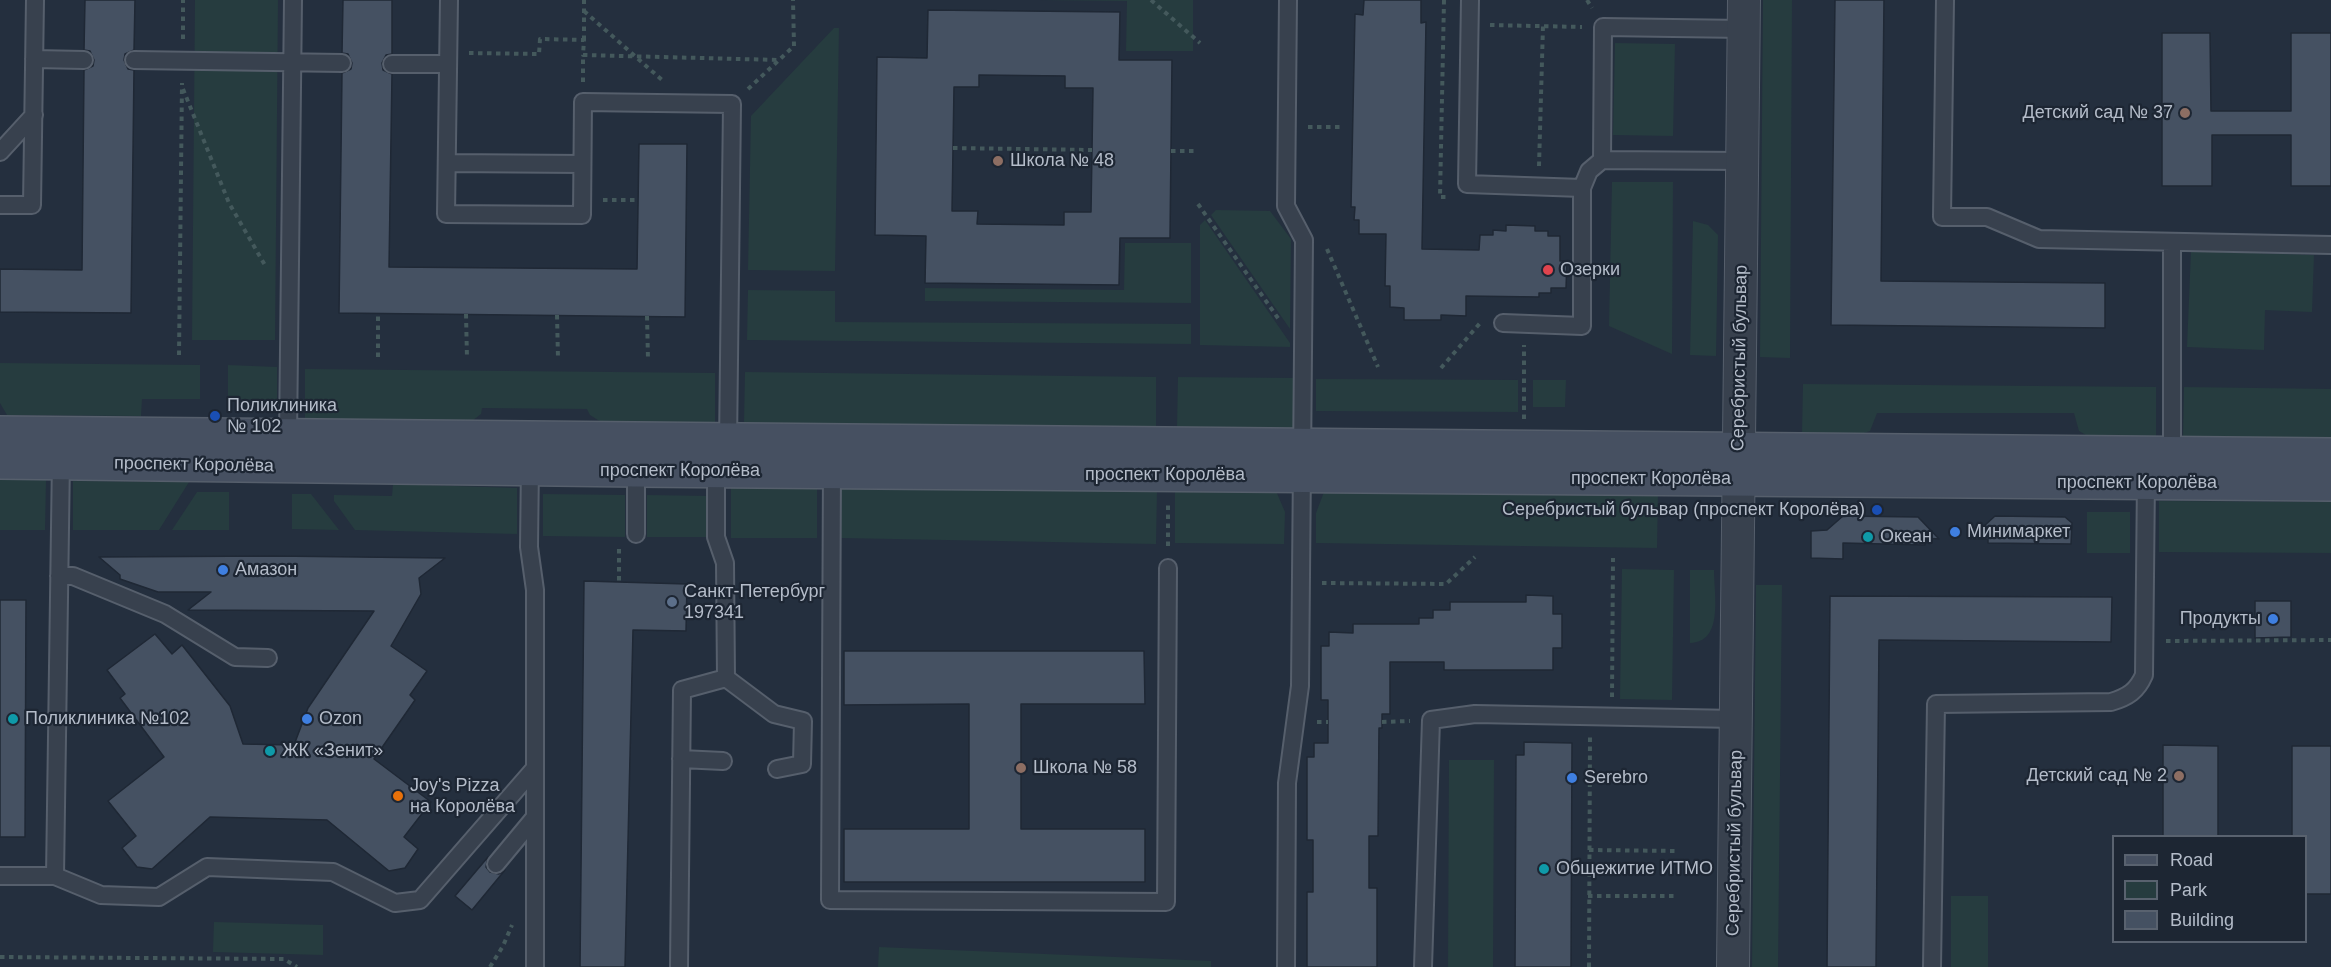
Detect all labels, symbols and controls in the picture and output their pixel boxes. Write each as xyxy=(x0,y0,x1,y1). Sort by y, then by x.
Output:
place label: Детский сад № 37 xyxy=(2023,102,2173,124)
marker: Детский сад № 37 xyxy=(2178,106,2192,120)
place label: Школа № 48 xyxy=(1010,150,1114,172)
marker: Школа № 48 xyxy=(991,154,1005,168)
place label: Озерки xyxy=(1560,259,1620,281)
marker: Озерки xyxy=(1541,263,1555,277)
street label: Серебристый бульвар xyxy=(1728,265,1752,451)
place label: Поликлиника № 102 xyxy=(227,395,337,438)
marker: Поликлиника № 102 xyxy=(208,409,222,423)
street label: проспект Королёва xyxy=(114,453,274,477)
street label: проспект Королёва xyxy=(600,460,760,482)
street label: проспект Королёва xyxy=(1085,464,1245,486)
street label: проспект Королёва xyxy=(1571,468,1731,490)
street label: проспект Королёва xyxy=(2057,472,2217,494)
place label: Серебристый бульвар (проспект Королёва) xyxy=(1502,499,1865,521)
marker: Серебристый бульвар (проспект Королёва) xyxy=(1870,503,1884,517)
place label: Минимаркет xyxy=(1967,521,2070,543)
marker: Минимаркет xyxy=(1948,525,1962,539)
place label: Океан xyxy=(1880,526,1932,548)
marker: Океан xyxy=(1861,530,1875,544)
place label: Амазон xyxy=(235,559,297,581)
marker: Амазон xyxy=(216,563,230,577)
place label: Санкт-Петербург 197341 xyxy=(684,581,825,624)
marker: Санкт-Петербург 197341 xyxy=(665,595,679,609)
place label: Продукты xyxy=(2180,608,2261,630)
marker: Продукты xyxy=(2266,612,2280,626)
place label: Поликлиника №102 xyxy=(25,708,189,730)
place label: Ozon xyxy=(319,708,362,730)
marker: Поликлиника №102 xyxy=(6,712,20,726)
marker: Ozon xyxy=(300,712,314,726)
place label: ЖК «Зенит» xyxy=(282,740,383,762)
marker: ЖК «Зенит» xyxy=(263,744,277,758)
street label: Серебристый бульвар xyxy=(1723,750,1747,936)
place label: Школа № 58 xyxy=(1033,757,1137,779)
marker: Школа № 58 xyxy=(1014,761,1028,775)
place label: Детский сад № 2 xyxy=(2027,765,2167,787)
place label: Serebro xyxy=(1584,767,1648,789)
marker: Детский сад № 2 xyxy=(2172,769,2186,783)
marker: Serebro xyxy=(1565,771,1579,785)
place label: Joy's Pizza на Королёва xyxy=(410,775,515,818)
marker: Joy's Pizza на Королёва xyxy=(391,789,405,803)
legend xyxy=(2112,835,2307,943)
text: Road xyxy=(2170,850,2213,870)
place label: Общежитие ИТМО xyxy=(1556,858,1713,880)
marker: Общежитие ИТМО xyxy=(1537,862,1551,876)
text: Park xyxy=(2170,880,2207,900)
text: Building xyxy=(2170,910,2234,930)

